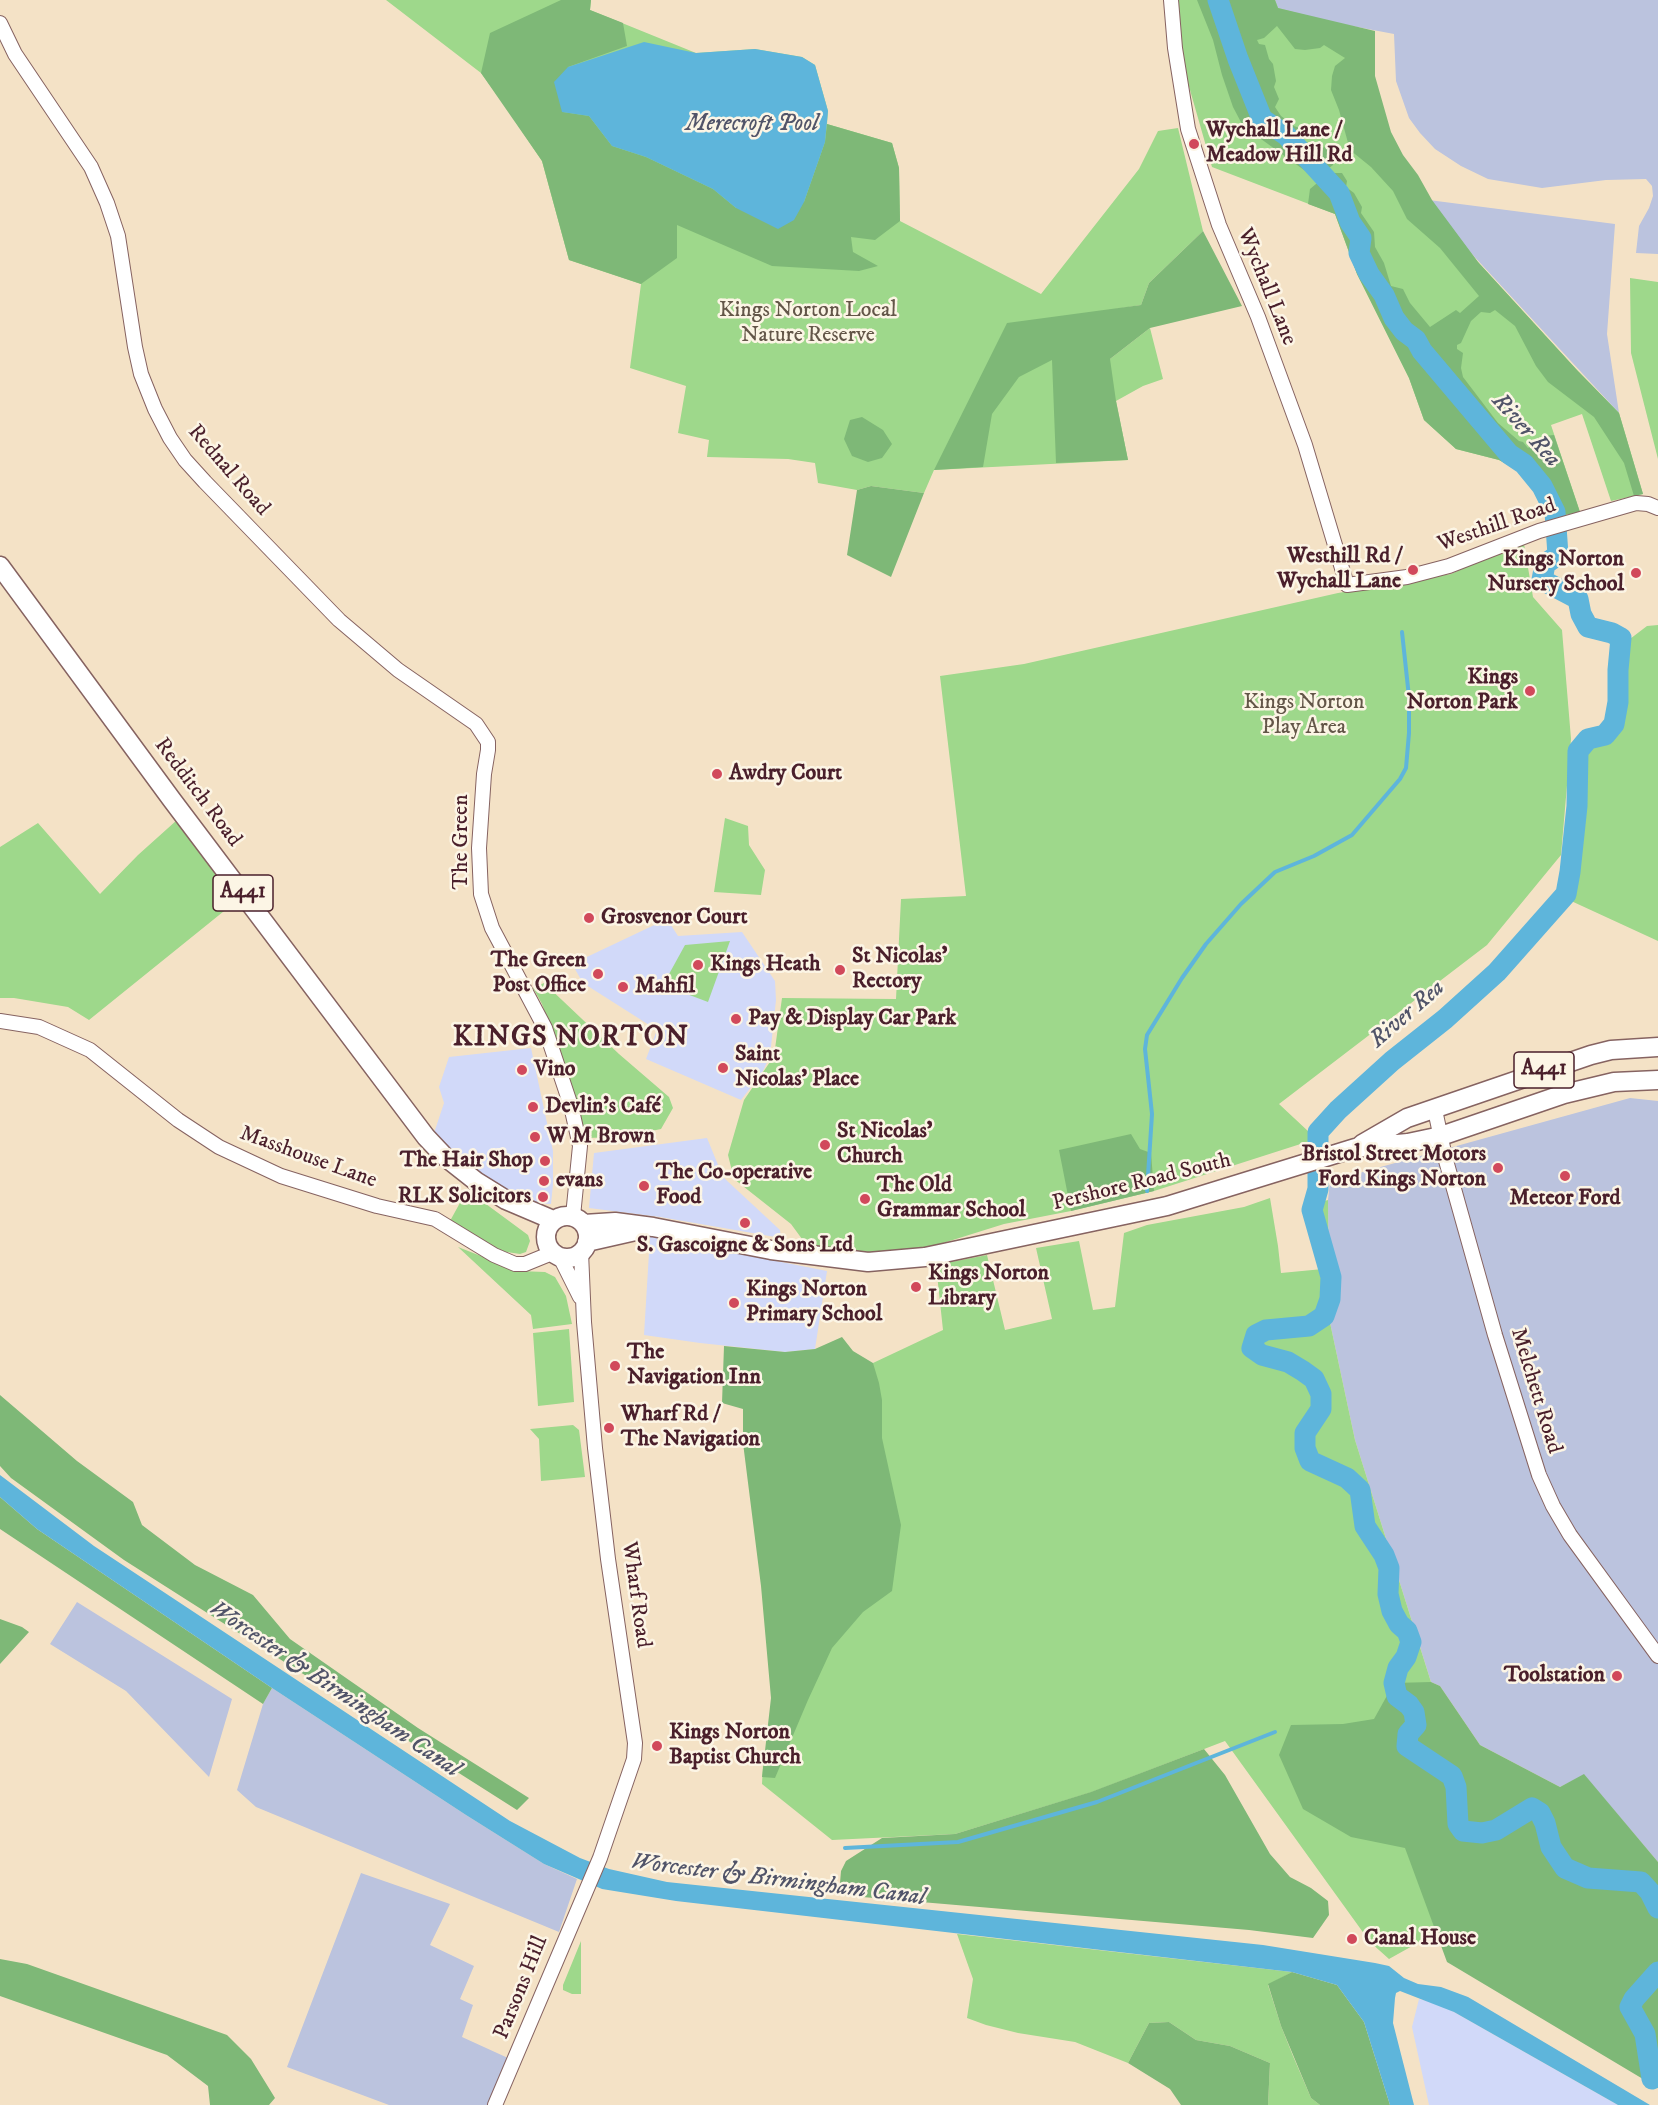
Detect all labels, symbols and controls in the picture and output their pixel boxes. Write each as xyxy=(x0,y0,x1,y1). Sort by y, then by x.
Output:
water label: Merecroft Pool xyxy=(686,111,818,139)
place label: Wychall Lane / Meadow Hill Rd xyxy=(1206,118,1352,170)
marker: Wychall Lane / Meadow Hill Rd xyxy=(1187,137,1201,151)
street label: Wychall Lane xyxy=(1231,225,1301,349)
park label: Kings Norton Local Nature Reserve xyxy=(719,298,897,350)
water label: River Rea xyxy=(1484,388,1566,474)
street label: Rednal Road xyxy=(181,420,275,522)
street label: Westhill Road xyxy=(1434,493,1560,559)
place label: Westhill Rd / Wychall Lane xyxy=(1277,544,1401,596)
place label: Kings Norton Nursery School xyxy=(1487,547,1624,598)
marker: Westhill Rd / Wychall Lane xyxy=(1406,563,1420,577)
marker: Kings Norton Nursery School xyxy=(1629,566,1643,580)
place label: Kings Norton Park xyxy=(1407,665,1518,716)
marker: Kings Norton Park xyxy=(1523,684,1537,698)
park label: Kings Norton Play Area xyxy=(1243,690,1365,742)
street label: Redditch Road xyxy=(147,733,247,853)
place label: Awdry Court xyxy=(729,761,842,787)
marker: Awdry Court xyxy=(710,767,724,781)
street label: The Green xyxy=(449,794,475,890)
road number: A441 xyxy=(213,875,273,911)
place label: Grosvenor Court xyxy=(601,905,747,931)
marker: Grosvenor Court xyxy=(582,911,596,925)
place label: St Nicolas' Rectory xyxy=(852,944,947,996)
place label: The Green Post Office xyxy=(491,948,586,999)
place label: Kings Heath xyxy=(710,952,821,978)
marker: Kings Heath xyxy=(691,958,705,972)
marker: St Nicolas' Rectory xyxy=(833,963,847,977)
marker: The Green Post Office xyxy=(591,967,605,981)
place label: Mahfil xyxy=(635,974,695,1000)
water label: River Rea xyxy=(1365,975,1451,1055)
marker: Mahfil xyxy=(616,980,630,994)
place label: Pay & Display Car Park xyxy=(748,1006,956,1032)
marker: Pay & Display Car Park xyxy=(729,1012,743,1026)
district label: KINGS NORTON xyxy=(453,1022,689,1056)
place label: Saint Nicolas' Place xyxy=(735,1042,859,1094)
road number: A441 xyxy=(1514,1052,1574,1088)
place label: Vino xyxy=(534,1057,576,1083)
marker: Saint Nicolas' Place xyxy=(716,1061,730,1075)
marker: Vino xyxy=(515,1063,529,1077)
place label: Devlin's Café xyxy=(545,1094,661,1120)
marker: Devlin's Café xyxy=(526,1100,540,1114)
place label: St Nicolas' Church xyxy=(837,1119,932,1170)
street label: Masshouse Lane xyxy=(236,1121,380,1195)
place label: W M Brown xyxy=(547,1124,655,1150)
marker: W M Brown xyxy=(528,1130,542,1144)
marker: St Nicolas' Church xyxy=(818,1138,832,1152)
place label: Bristol Street Motors Ford Kings Norton xyxy=(1302,1142,1486,1194)
place label: The Hair Shop xyxy=(400,1148,533,1174)
street label: Pershore Road South xyxy=(1050,1148,1234,1218)
marker: The Hair Shop xyxy=(538,1154,552,1168)
place label: The Co-operative Food xyxy=(656,1160,812,1212)
marker: Bristol Street Motors Ford Kings Norton xyxy=(1491,1161,1505,1175)
place label: evans xyxy=(556,1168,603,1194)
marker: Meteor Ford xyxy=(1558,1169,1572,1183)
place label: The Old Grammar School xyxy=(877,1173,1026,1224)
marker: evans xyxy=(537,1174,551,1188)
marker: The Co-operative Food xyxy=(637,1179,651,1193)
place label: RLK Solicitors xyxy=(398,1184,531,1210)
place label: Meteor Ford xyxy=(1509,1186,1621,1212)
marker: RLK Solicitors xyxy=(536,1190,550,1204)
marker: The Old Grammar School xyxy=(858,1192,872,1206)
marker: S. Gascoigne & Sons Ltd xyxy=(738,1216,752,1230)
place label: S. Gascoigne & Sons Ltd xyxy=(637,1233,853,1259)
place label: Kings Norton Library xyxy=(928,1261,1049,1312)
place label: Kings Norton Primary School xyxy=(746,1277,882,1328)
marker: Kings Norton Library xyxy=(909,1280,923,1294)
marker: Kings Norton Primary School xyxy=(727,1296,741,1310)
street label: Melchett Road xyxy=(1503,1325,1567,1457)
place label: The Navigation Inn xyxy=(627,1340,761,1392)
marker: The Navigation Inn xyxy=(608,1359,622,1373)
place label: Wharf Rd / The Navigation xyxy=(621,1402,760,1454)
marker: Wharf Rd / The Navigation xyxy=(602,1421,616,1435)
street label: Wharf Road xyxy=(614,1540,656,1650)
water label: Worcester & Birmingham Canal xyxy=(203,1595,465,1785)
place label: Toolstation xyxy=(1504,1663,1605,1689)
marker: Toolstation xyxy=(1610,1669,1624,1683)
place label: Kings Norton Baptist Church xyxy=(669,1720,801,1772)
marker: Kings Norton Baptist Church xyxy=(650,1739,664,1753)
water label: Worcester & Birmingham Canal xyxy=(629,1849,927,1913)
place label: Canal House xyxy=(1364,1926,1476,1952)
street label: Parsons Hill xyxy=(489,1932,555,2044)
marker: Canal House xyxy=(1345,1932,1359,1946)

